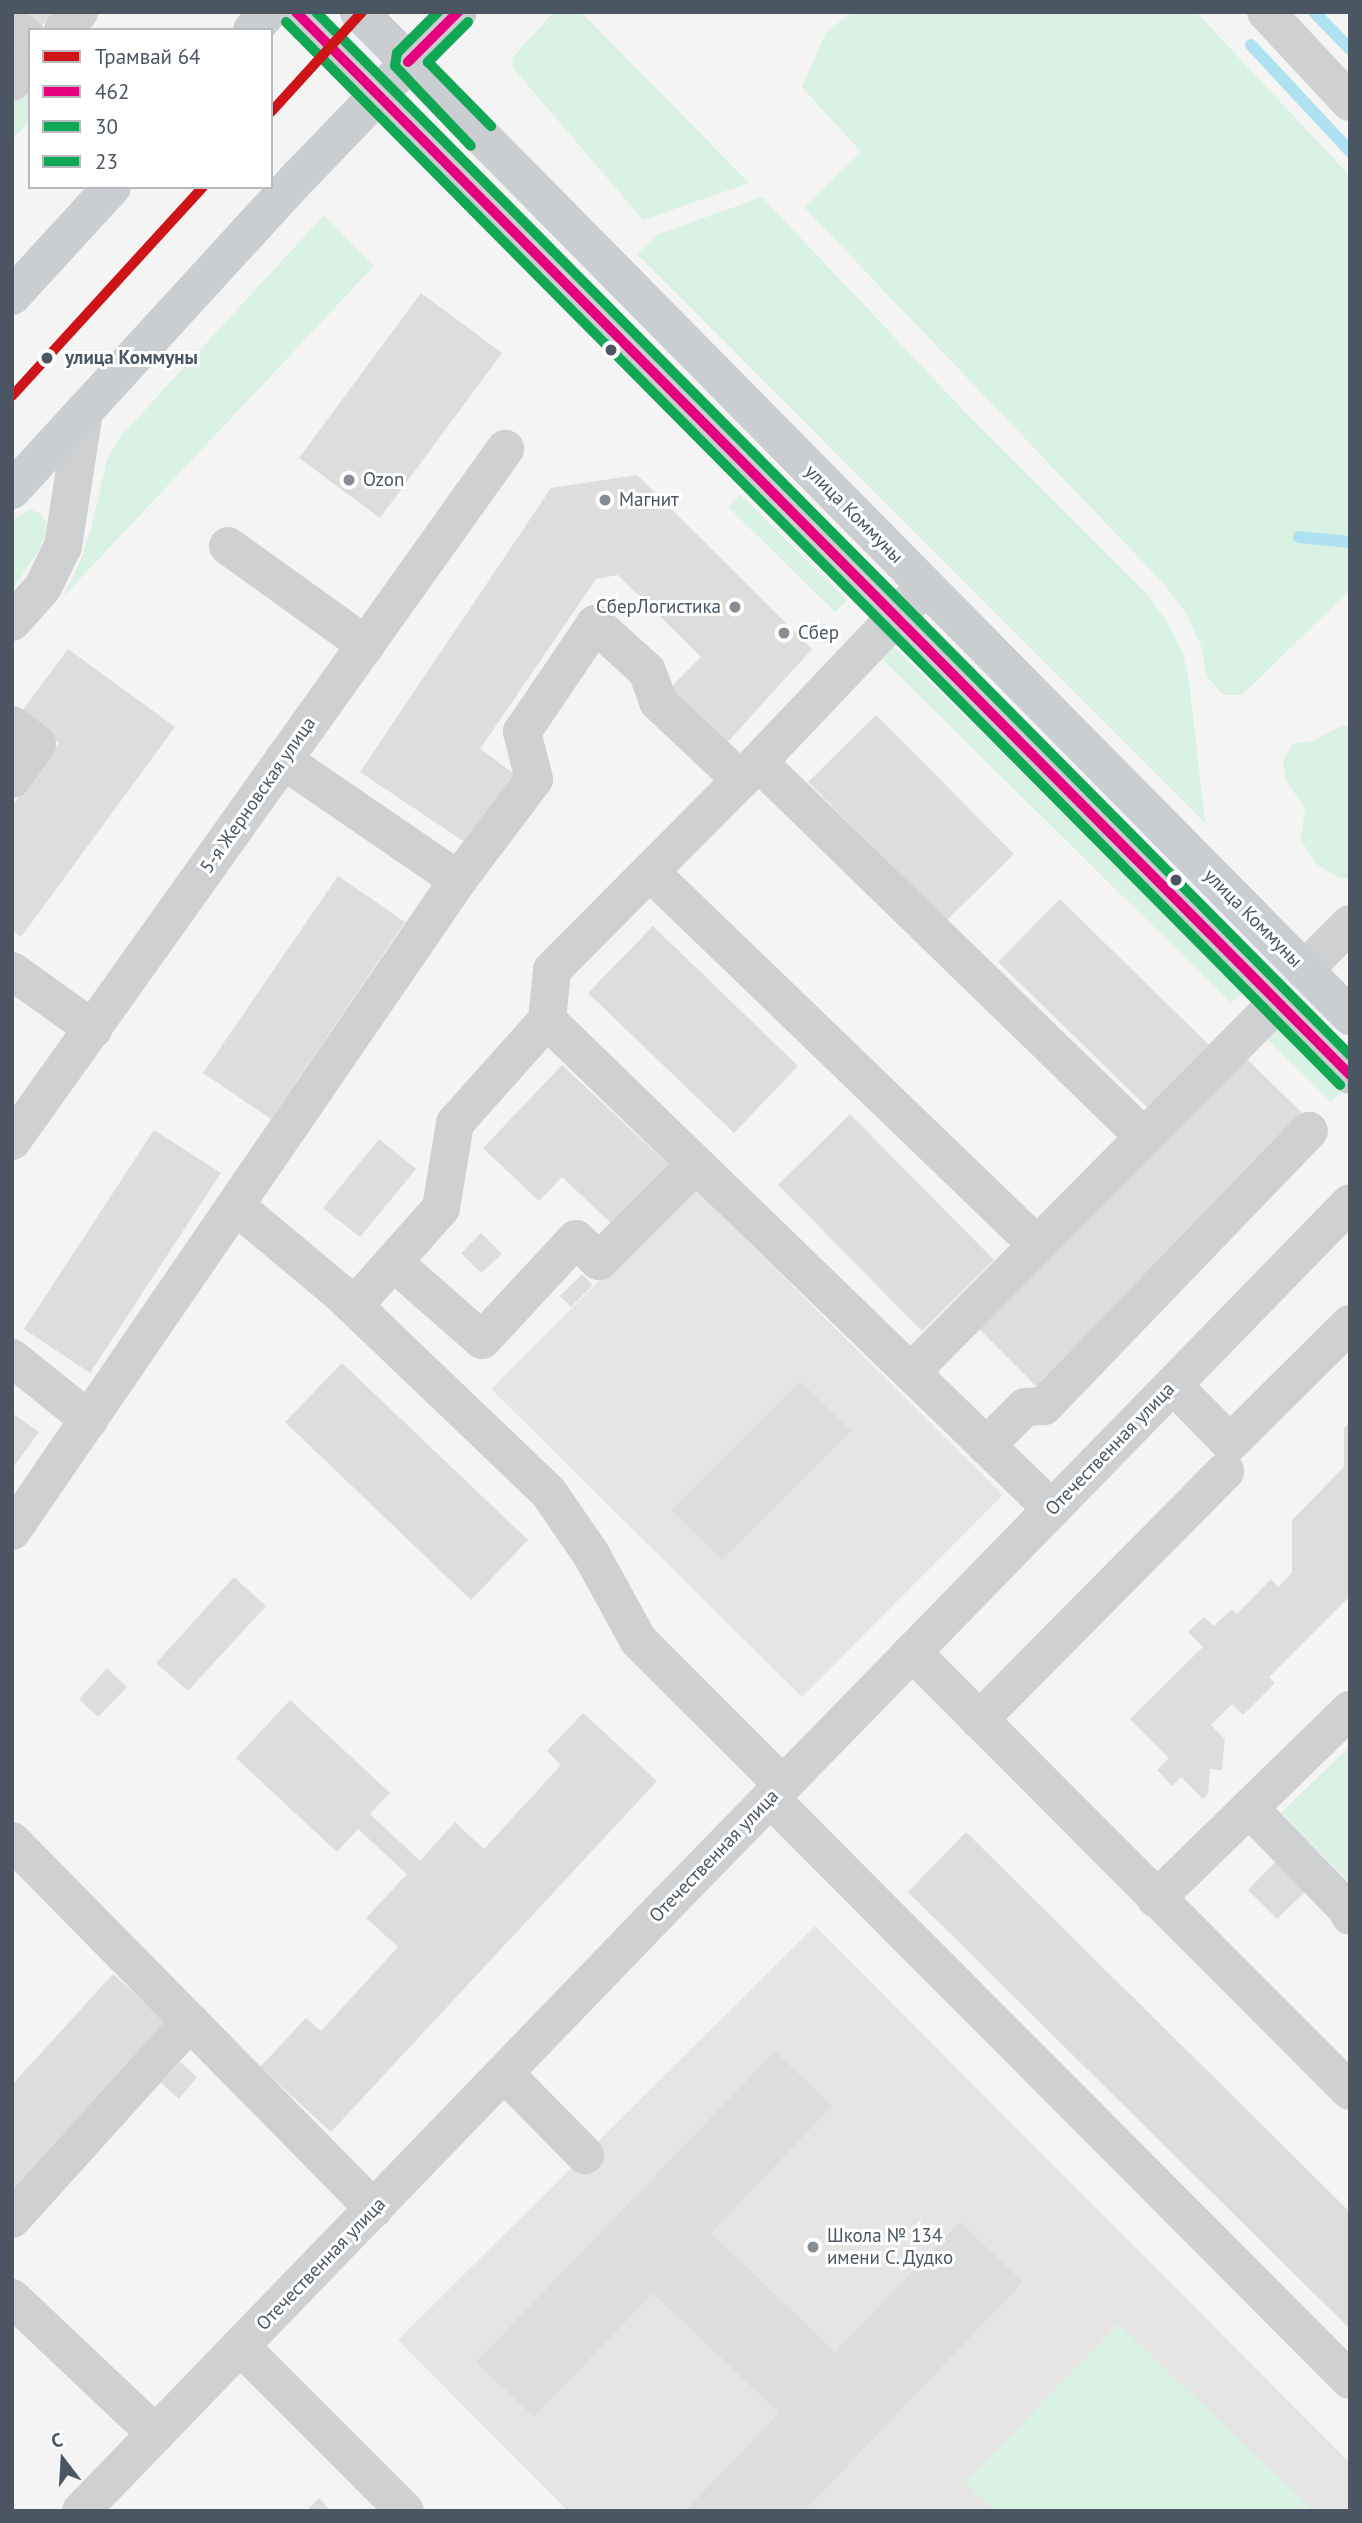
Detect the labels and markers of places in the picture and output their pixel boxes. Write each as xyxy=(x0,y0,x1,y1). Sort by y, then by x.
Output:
unlabelled marker xyxy=(604,343,618,357)
marker: улица Коммуны xyxy=(35,346,59,370)
place label: улица Коммуны xyxy=(65,347,198,369)
place label: Ozon xyxy=(363,469,404,491)
marker: Ozon xyxy=(341,472,357,488)
place label: Магнит xyxy=(619,489,679,511)
marker: Магнит xyxy=(597,492,613,508)
place label: СберЛогистика xyxy=(596,596,721,618)
marker: СберЛогистика xyxy=(727,599,743,615)
place label: Сбер xyxy=(798,622,839,644)
marker: Сбер xyxy=(776,625,792,641)
unlabelled marker xyxy=(1169,873,1183,887)
place label: Школа № 134 имени С. Дудко xyxy=(827,2225,955,2269)
marker: Школа № 134 имени С. Дудко xyxy=(805,2239,821,2255)

